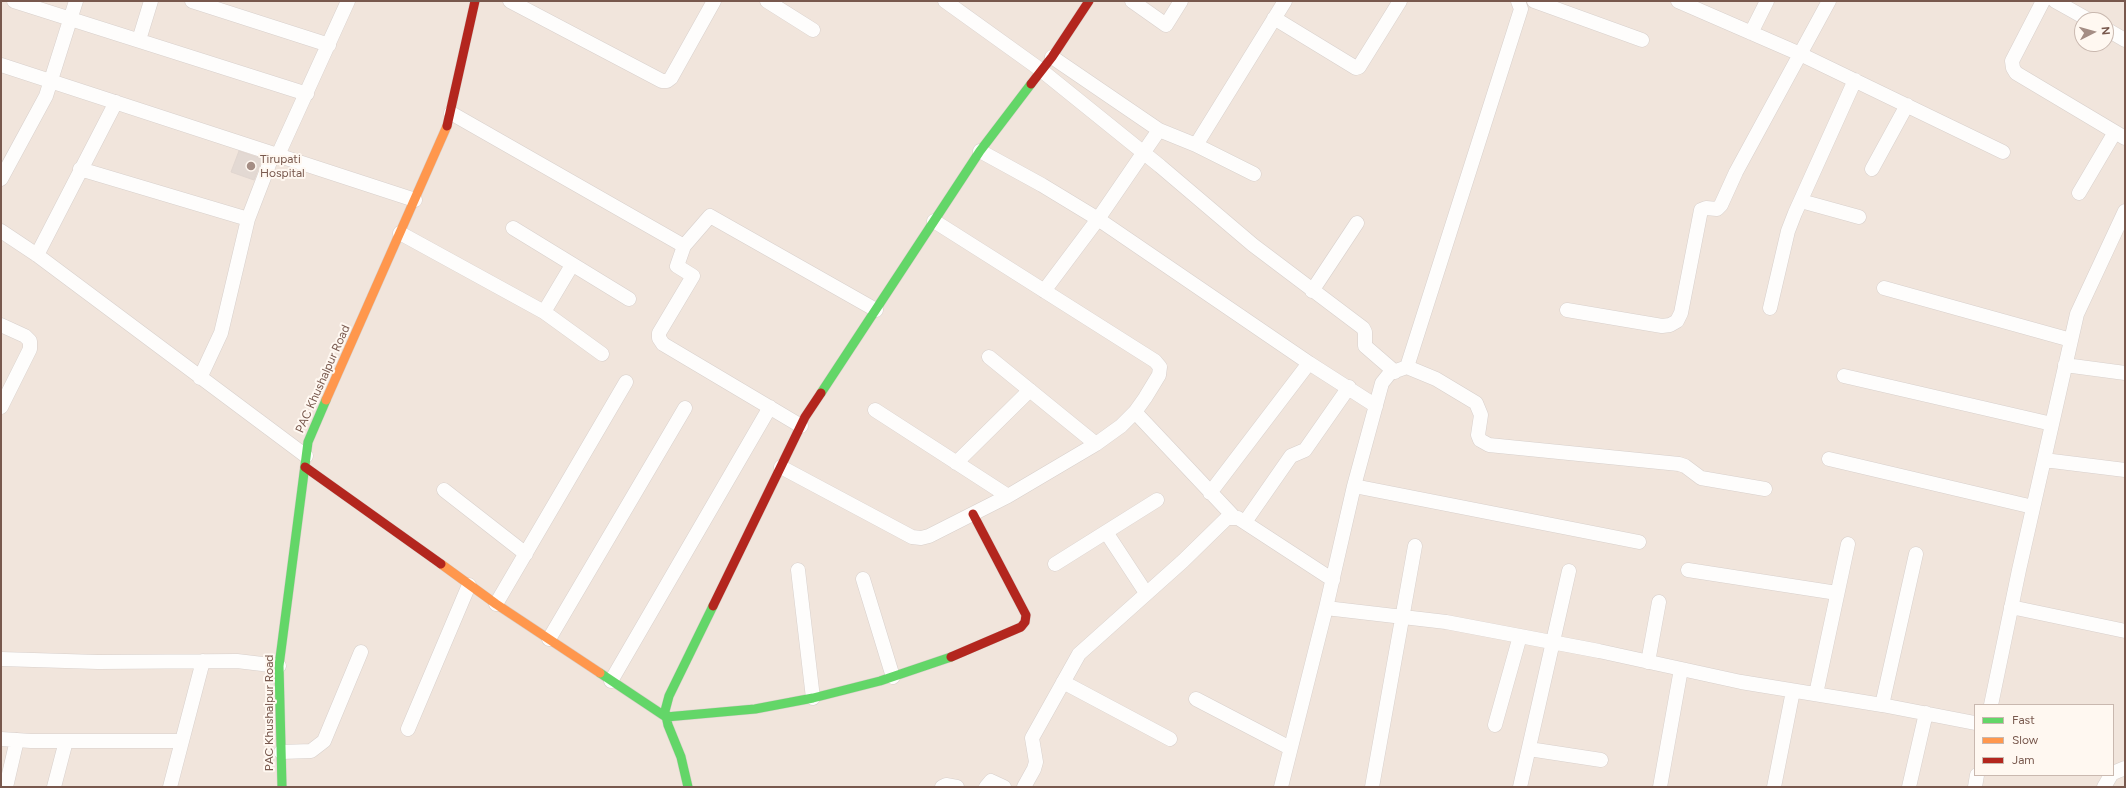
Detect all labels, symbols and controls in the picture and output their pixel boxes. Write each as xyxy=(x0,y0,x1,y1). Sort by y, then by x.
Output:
north arrow xyxy=(2074,12,2114,52)
text: N xyxy=(2099,26,2112,36)
place label: Tirupati Hospital xyxy=(260,152,305,180)
marker: Tirupati Hospital xyxy=(245,160,257,172)
street label: PAC Khushalpur Road xyxy=(293,323,353,435)
street label: PAC Khushalpur Road xyxy=(262,655,276,771)
legend xyxy=(1974,704,2114,776)
text: Fast xyxy=(2012,713,2035,727)
text: Slow xyxy=(2012,733,2038,747)
text: Jam xyxy=(2012,753,2035,767)

